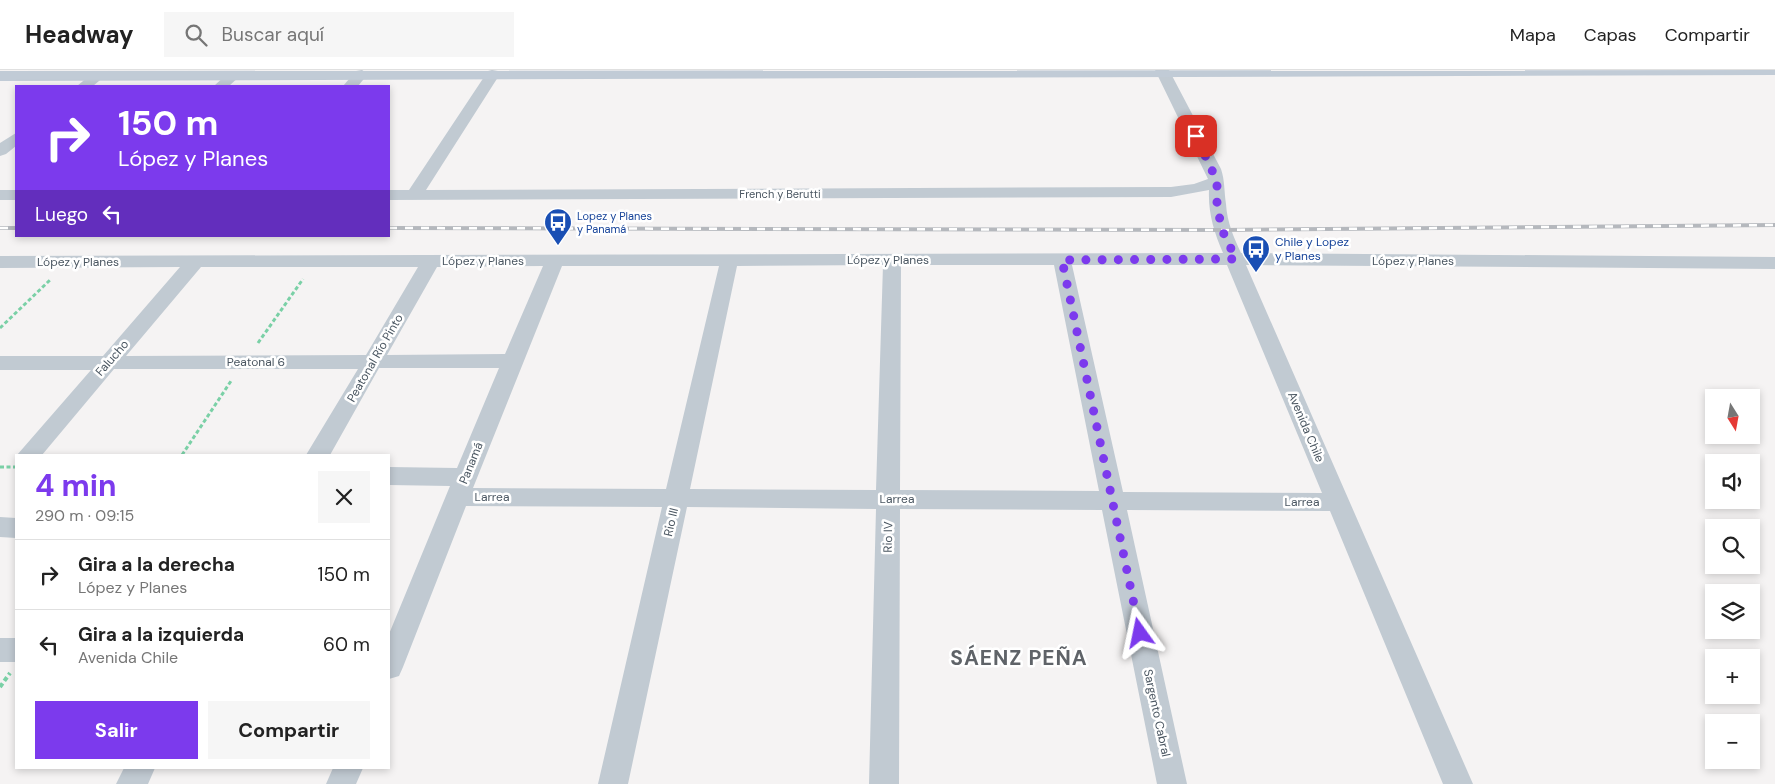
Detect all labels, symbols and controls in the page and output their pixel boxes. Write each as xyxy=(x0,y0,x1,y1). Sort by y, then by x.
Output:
search box xyxy=(164,12,514,57)
text: Headway xyxy=(25,19,134,50)
icon: search xyxy=(182,21,210,49)
text: Buscar aquí xyxy=(222,22,324,47)
text: Mapa xyxy=(1510,23,1556,47)
text: Capas xyxy=(1584,23,1637,47)
text: Compartir xyxy=(1665,23,1750,47)
text: 150 m xyxy=(118,100,218,146)
icon: right xyxy=(35,105,100,170)
pin xyxy=(1175,115,1217,157)
icon: arrive xyxy=(1182,122,1210,150)
text: López y Planes xyxy=(118,144,268,173)
street label: French y Berutti xyxy=(739,187,821,201)
icon: left xyxy=(98,200,126,228)
text: Luego xyxy=(35,202,88,227)
bus stop icon: Lopez y Planes y Panamá xyxy=(543,207,573,246)
place label: Lopez y Planes y Panamá xyxy=(577,209,652,236)
bus stop icon: Chile y Lopez y Planes xyxy=(1241,234,1271,273)
place label: Chile y Lopez y Planes xyxy=(1275,234,1349,264)
street label: López y Planes xyxy=(847,252,929,268)
street label: López y Planes xyxy=(442,253,524,269)
street label: López y Planes xyxy=(1372,253,1454,269)
street label: López y Planes xyxy=(37,254,119,270)
street label: Peatonal Río Pinto xyxy=(343,311,407,405)
street label: Falucho xyxy=(92,337,132,379)
street label: Peatonal 6 xyxy=(227,354,285,370)
street label: Avenida Chile xyxy=(1284,389,1328,465)
north arrow xyxy=(1705,389,1760,444)
map controls xyxy=(1705,389,1760,769)
street label: Panamá xyxy=(455,440,487,486)
button: sound xyxy=(1705,454,1760,509)
text: 4 min xyxy=(35,466,117,505)
button: close xyxy=(318,471,370,523)
street label: Larrea xyxy=(475,489,509,505)
street label: Larrea xyxy=(880,491,914,507)
street label: Larrea xyxy=(1285,494,1319,510)
text: 290 m · 09:15 xyxy=(35,505,134,526)
street label: Rio III xyxy=(660,506,682,538)
button: search xyxy=(1705,519,1760,574)
street label: Rio IV xyxy=(880,521,896,553)
text: Gira a la derecha xyxy=(78,552,235,577)
icon: right xyxy=(35,561,63,589)
text: 150 m xyxy=(318,562,370,587)
text: López y Planes xyxy=(78,577,187,598)
button: layers xyxy=(1705,584,1760,639)
position arrow xyxy=(1113,606,1165,658)
text: Gira a la izquierda xyxy=(78,622,244,647)
icon: left xyxy=(35,631,63,659)
text: 60 m xyxy=(323,632,370,657)
district label: SÁENZ PEÑA xyxy=(950,644,1088,672)
text: Avenida Chile xyxy=(78,647,178,668)
button: + xyxy=(1705,649,1760,704)
street label: Sargento Cabral xyxy=(1140,668,1174,758)
button: Salir xyxy=(35,701,198,759)
button: Compartir xyxy=(208,701,370,759)
button: − xyxy=(1705,714,1760,769)

